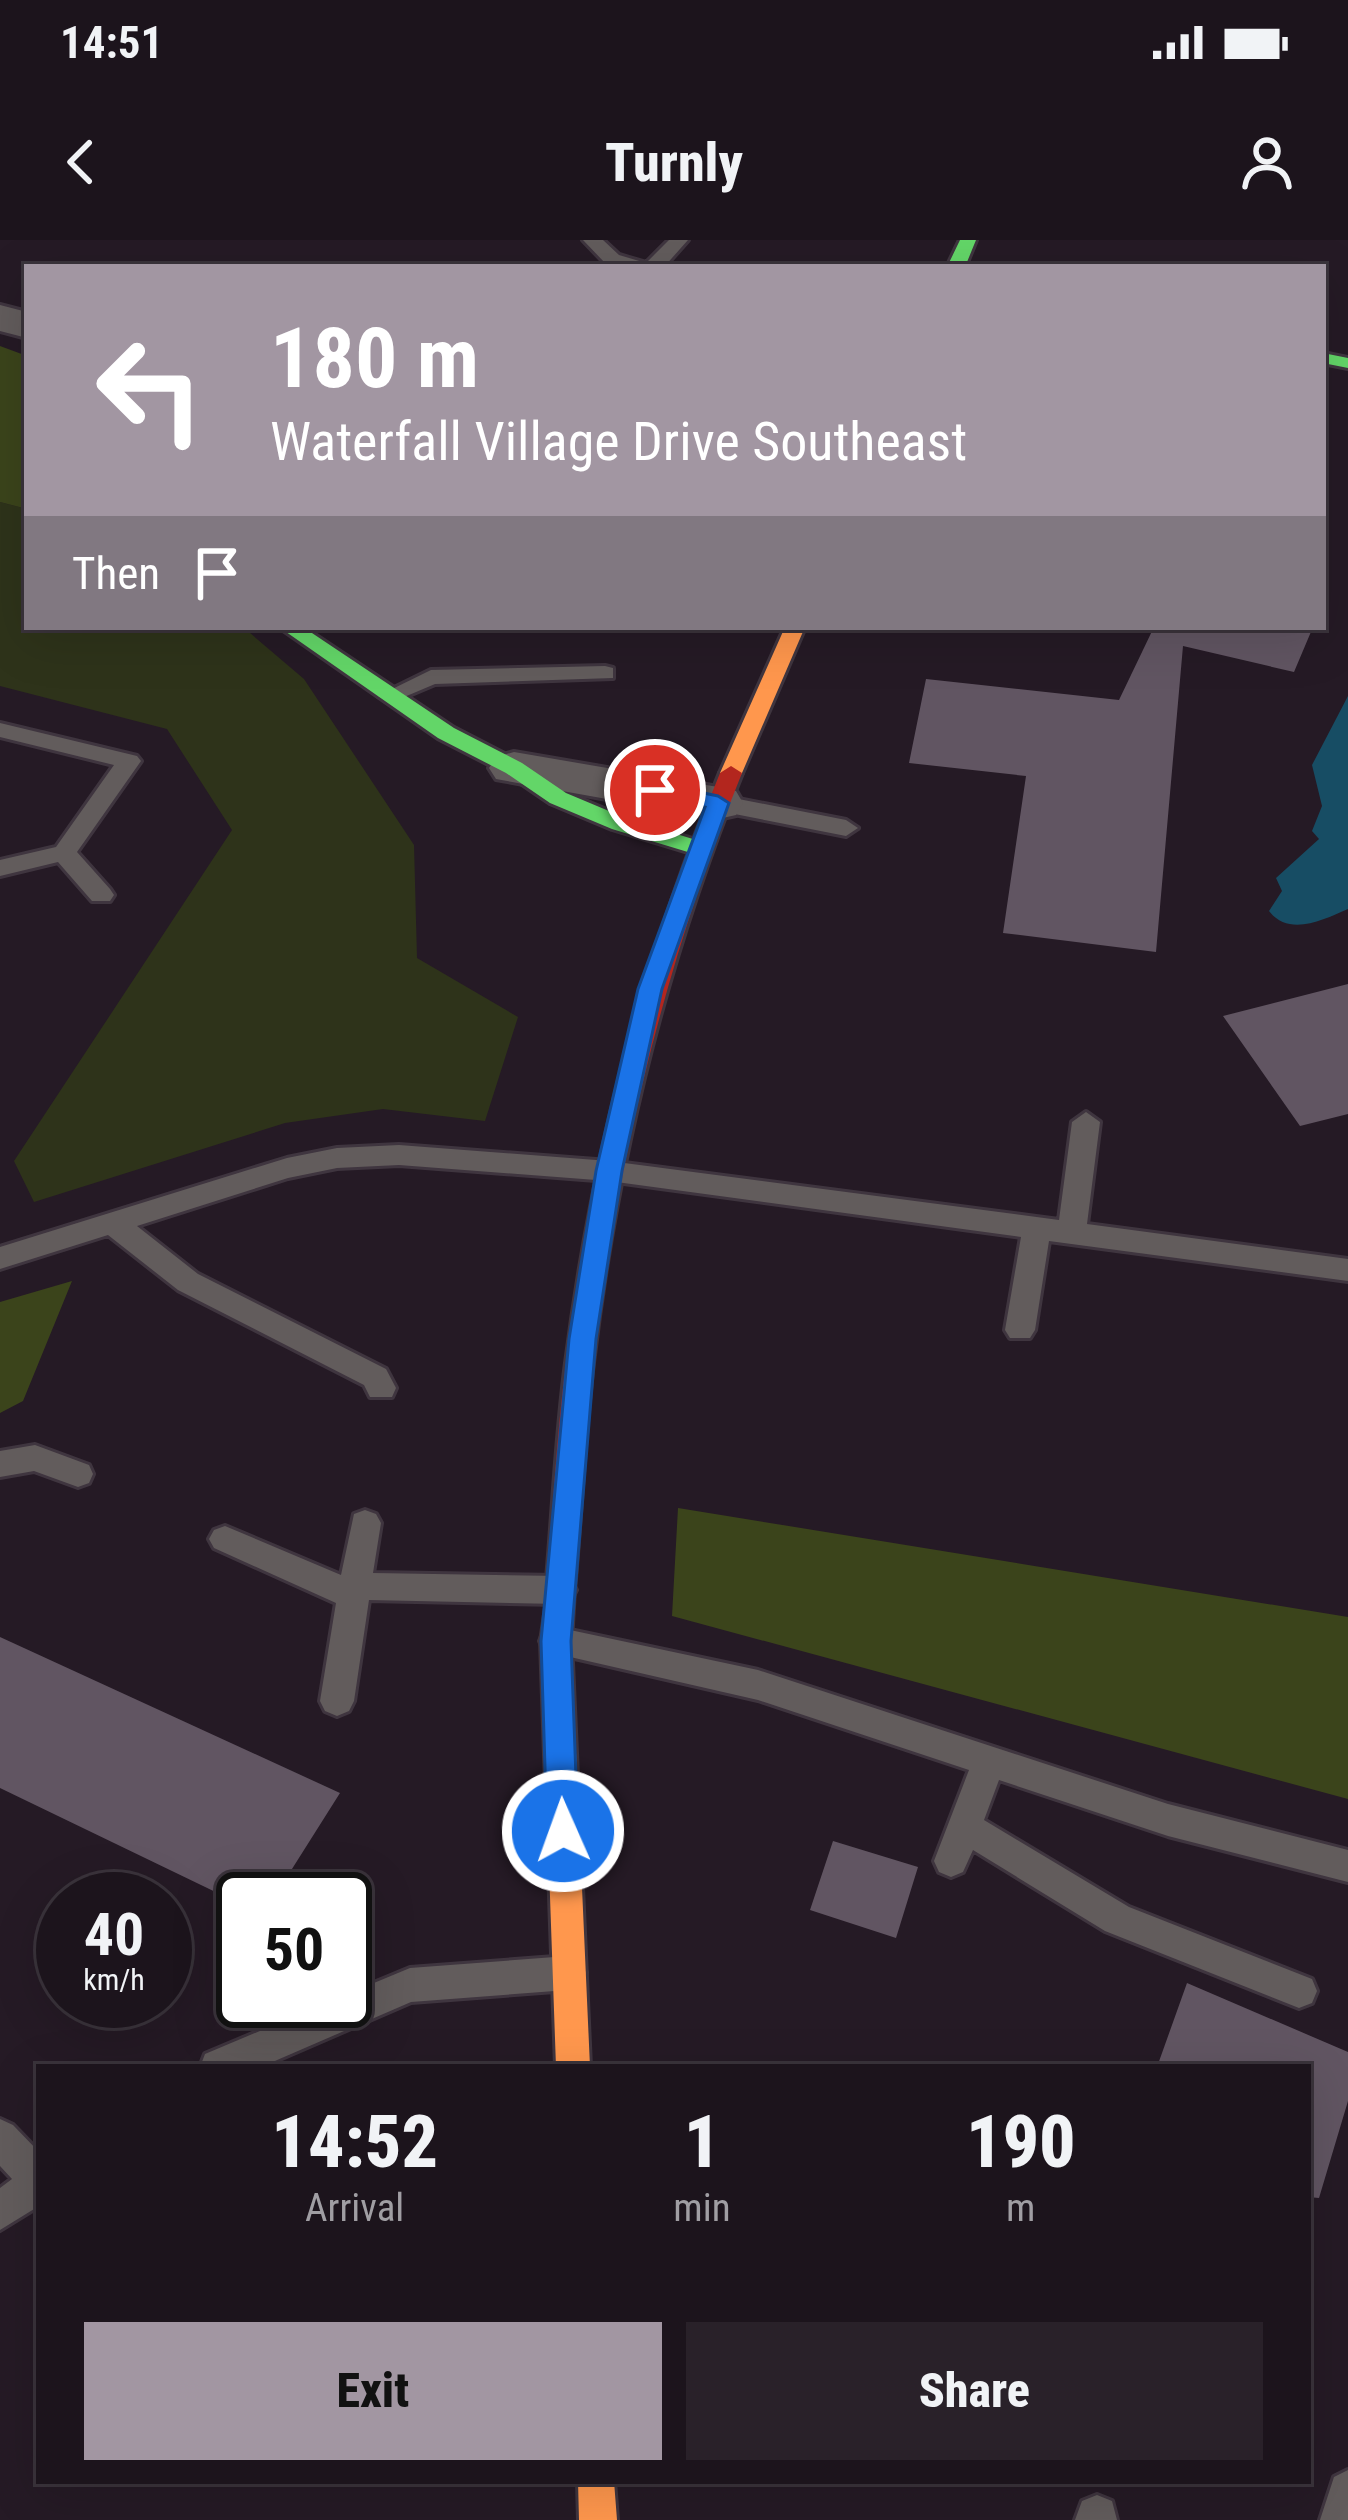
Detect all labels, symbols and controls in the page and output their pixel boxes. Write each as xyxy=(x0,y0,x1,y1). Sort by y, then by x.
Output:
text: 14:51 xyxy=(60,16,163,69)
icon: back xyxy=(48,129,114,195)
icon: person xyxy=(1234,129,1300,195)
text: Turnly xyxy=(605,131,743,194)
text: 180 m xyxy=(270,309,479,408)
icon: left xyxy=(72,312,228,468)
text: Waterfall Village Drive Southeast xyxy=(270,410,967,473)
icon: arrive xyxy=(184,540,250,606)
text: Then xyxy=(72,547,160,600)
pin xyxy=(604,739,706,841)
icon: arrive xyxy=(622,757,688,823)
position arrow xyxy=(500,1768,626,1894)
speed limit sign: 50 xyxy=(216,1872,372,2028)
text: 40 xyxy=(84,1899,144,1970)
text: km/h xyxy=(83,1962,145,1997)
text: 14:52 xyxy=(271,2100,438,2185)
text: 1 xyxy=(684,2100,720,2185)
text: 190 xyxy=(966,2100,1076,2185)
text: Arrival xyxy=(305,2185,404,2231)
text: min xyxy=(673,2185,731,2231)
text: m xyxy=(1006,2185,1035,2231)
button: Exit xyxy=(84,2322,662,2460)
button: Share xyxy=(686,2322,1263,2460)

